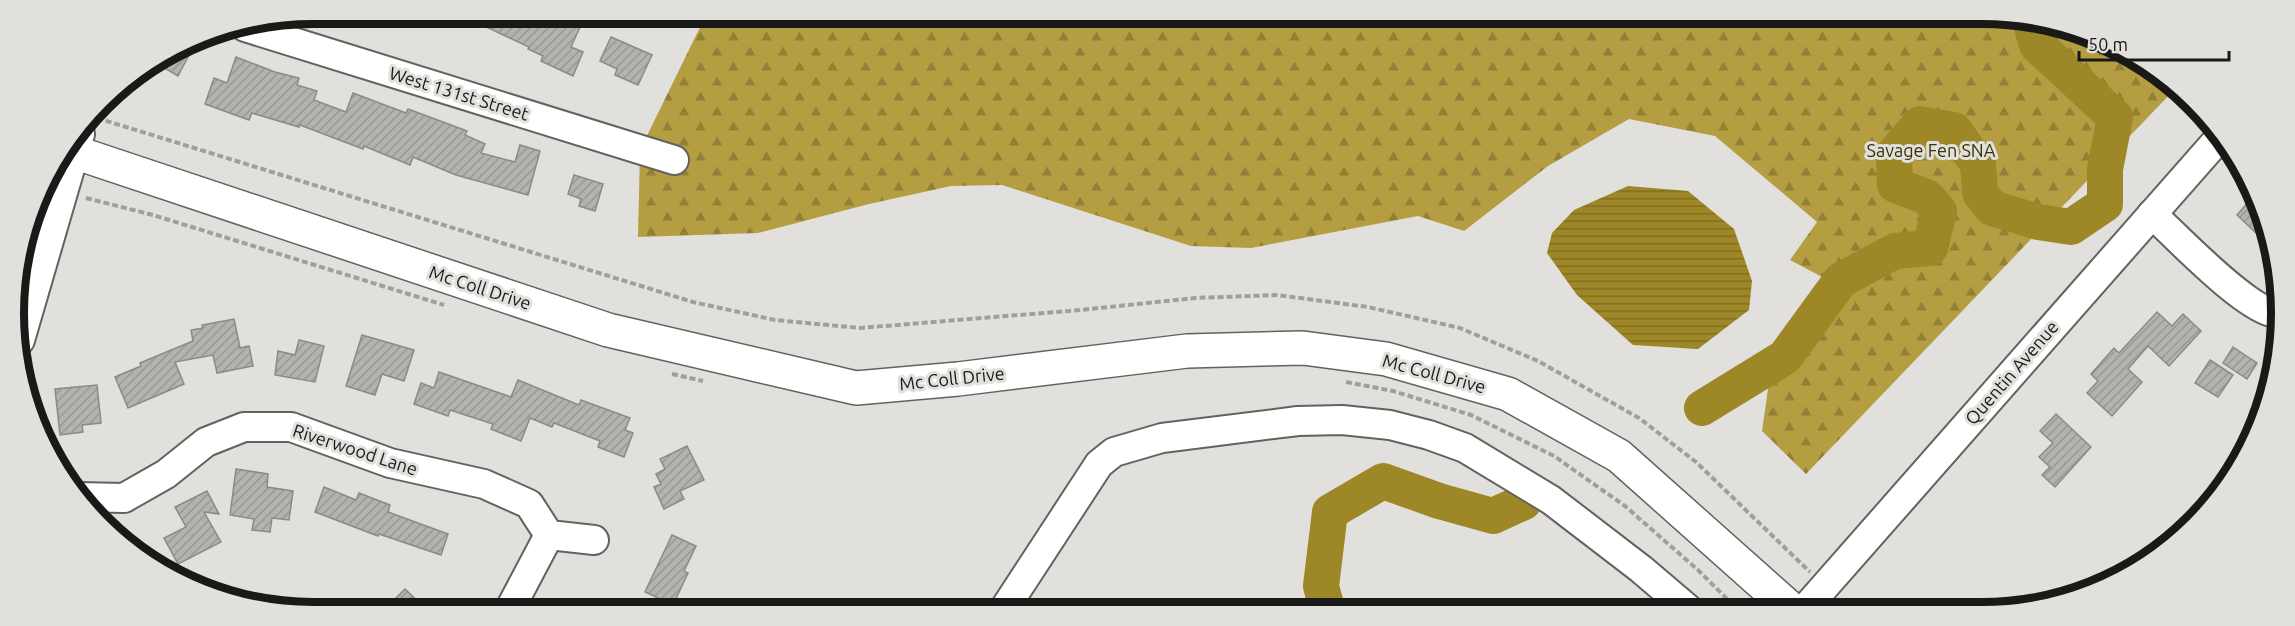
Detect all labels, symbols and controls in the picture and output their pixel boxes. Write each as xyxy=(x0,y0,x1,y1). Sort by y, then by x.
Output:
scale bar xyxy=(2079,24,2229,62)
text: 50 m xyxy=(2088,34,2128,54)
street label: West 131st Street xyxy=(387,62,532,124)
park label: Savage Fen SNA xyxy=(1867,140,1996,160)
street label: Mc Coll Drive xyxy=(427,261,534,313)
street label: Quentin Avenue xyxy=(1961,316,2063,429)
street label: Mc Coll Drive xyxy=(1381,350,1488,396)
street label: Mc Coll Drive xyxy=(898,363,1006,393)
street label: Riverwood Lane xyxy=(291,419,420,479)

